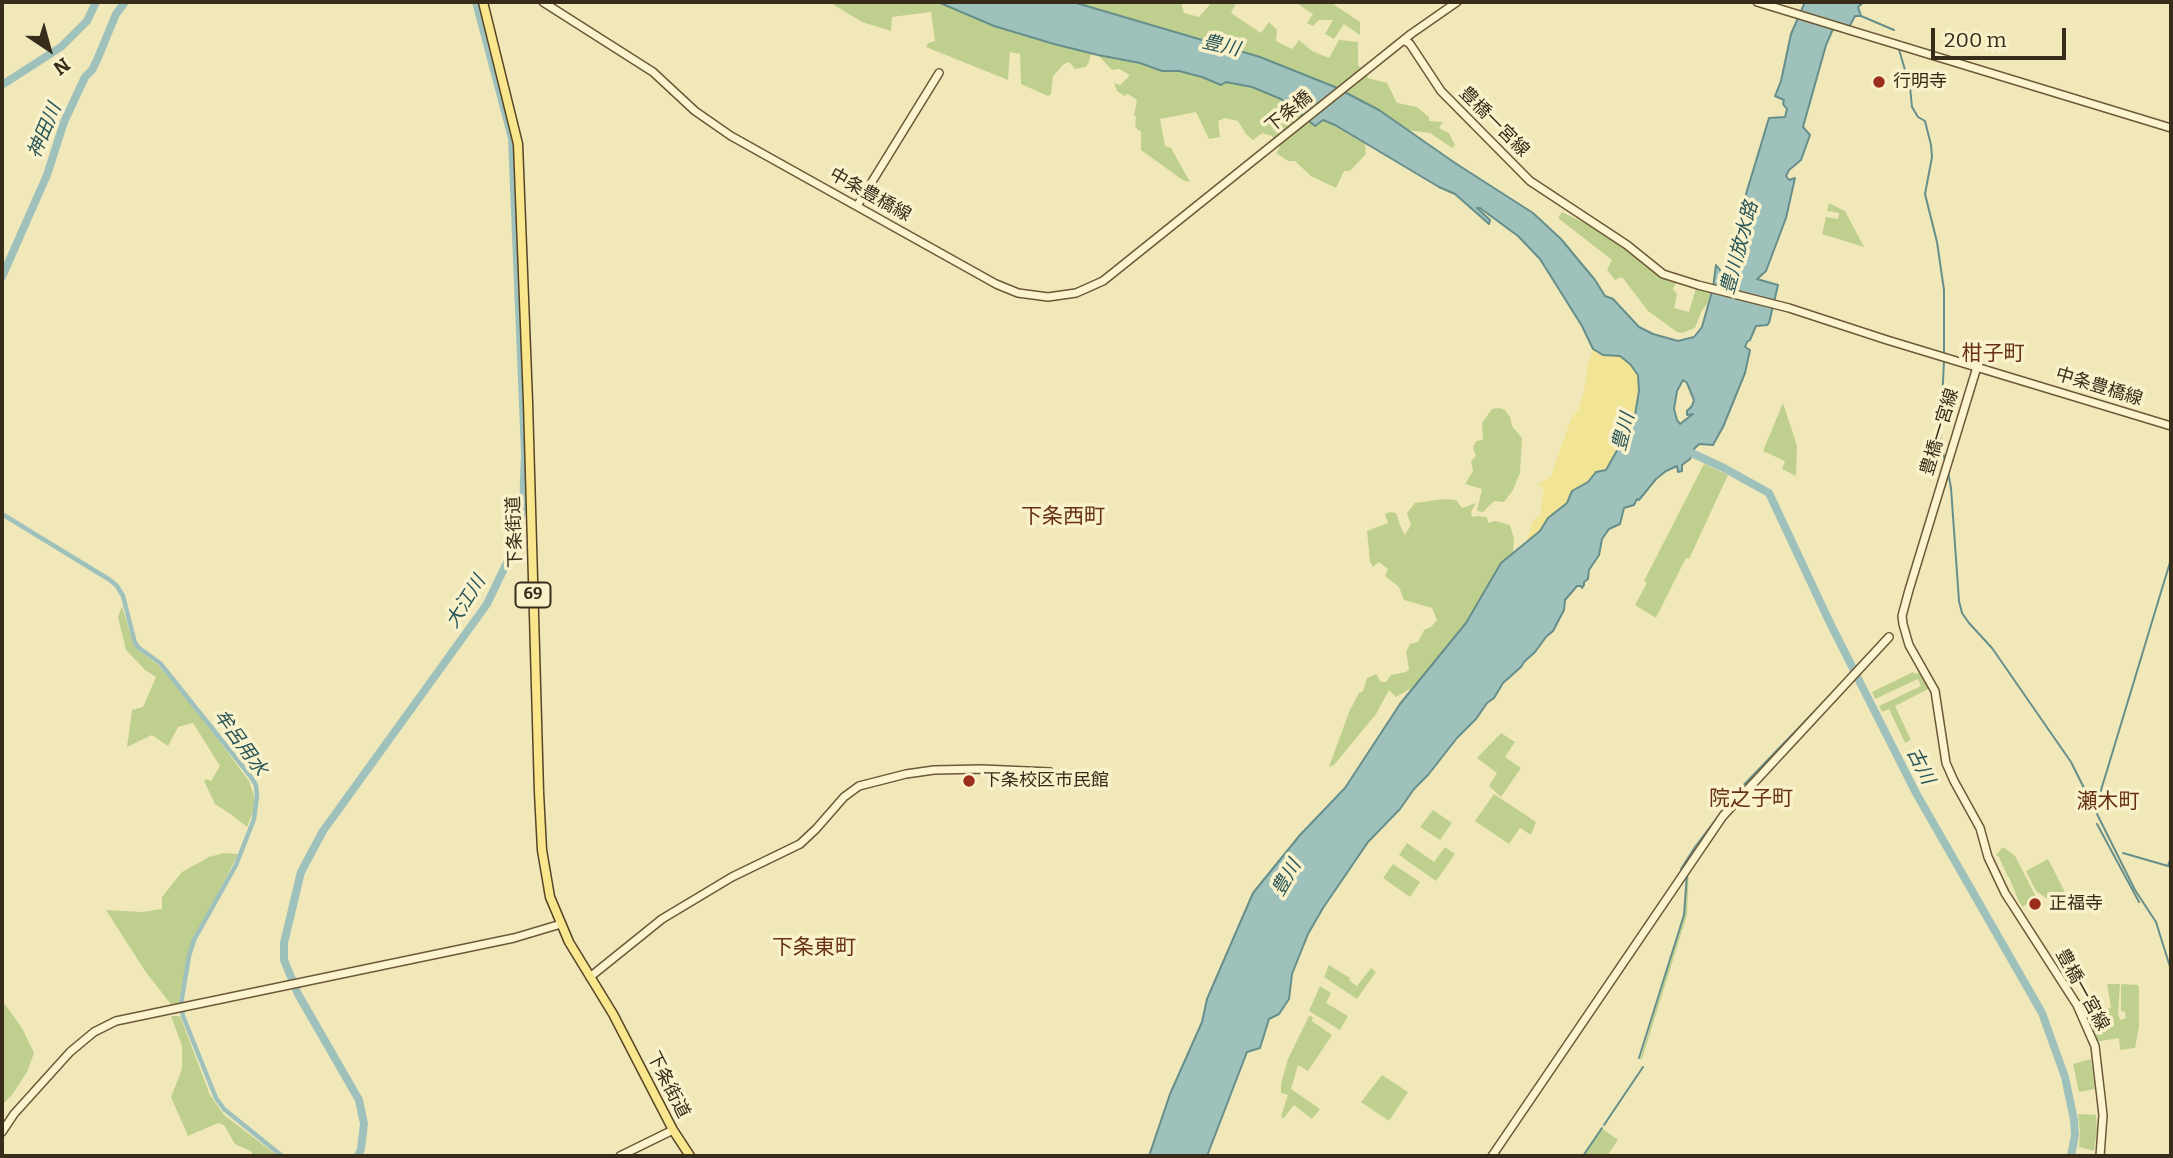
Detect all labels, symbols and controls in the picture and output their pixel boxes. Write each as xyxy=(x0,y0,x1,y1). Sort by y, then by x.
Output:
north arrow xyxy=(14,14,84,84)
scale bar xyxy=(1935,14,2070,58)
text: 200 m xyxy=(1944,27,2007,53)
water label: 豊川 xyxy=(1200,31,1242,61)
text: N xyxy=(49,53,74,80)
place label: 行明寺 xyxy=(1893,71,1947,93)
marker: 行明寺 xyxy=(1871,74,1887,90)
street label: 豊橋一宮線 xyxy=(1455,83,1533,161)
street label: 下条橋 xyxy=(1261,87,1317,137)
water label: 神田川 xyxy=(23,100,67,162)
street label: 中条豊橋線 xyxy=(825,164,915,226)
water label: 豊川放水路 xyxy=(1717,199,1763,297)
district label: 柑子町 xyxy=(1962,341,2024,367)
street label: 中条豊橋線 xyxy=(2053,364,2145,410)
street label: 豊橋一宮線 xyxy=(1917,386,1963,478)
water label: 豊川 xyxy=(1608,411,1640,453)
street label: 下条街道 xyxy=(503,496,527,568)
district label: 下条西町 xyxy=(1021,504,1105,530)
water label: 大江川 xyxy=(441,572,491,632)
road number: 69 xyxy=(516,582,550,608)
water label: 牟呂用水 xyxy=(208,706,272,780)
water label: 古川 xyxy=(1901,744,1939,788)
place label: 下条校区市民館 xyxy=(983,770,1109,792)
marker: 下条校区市民館 xyxy=(961,773,977,789)
district label: 院之子町 xyxy=(1709,786,1793,812)
district label: 瀬木町 xyxy=(2077,789,2139,815)
water label: 豊川 xyxy=(1268,856,1306,900)
place label: 正福寺 xyxy=(2049,893,2103,915)
marker: 正福寺 xyxy=(2027,896,2043,912)
district label: 下条東町 xyxy=(772,935,856,961)
street label: 豊橋一宮線 xyxy=(2051,945,2113,1035)
street label: 下条街道 xyxy=(642,1048,694,1122)

